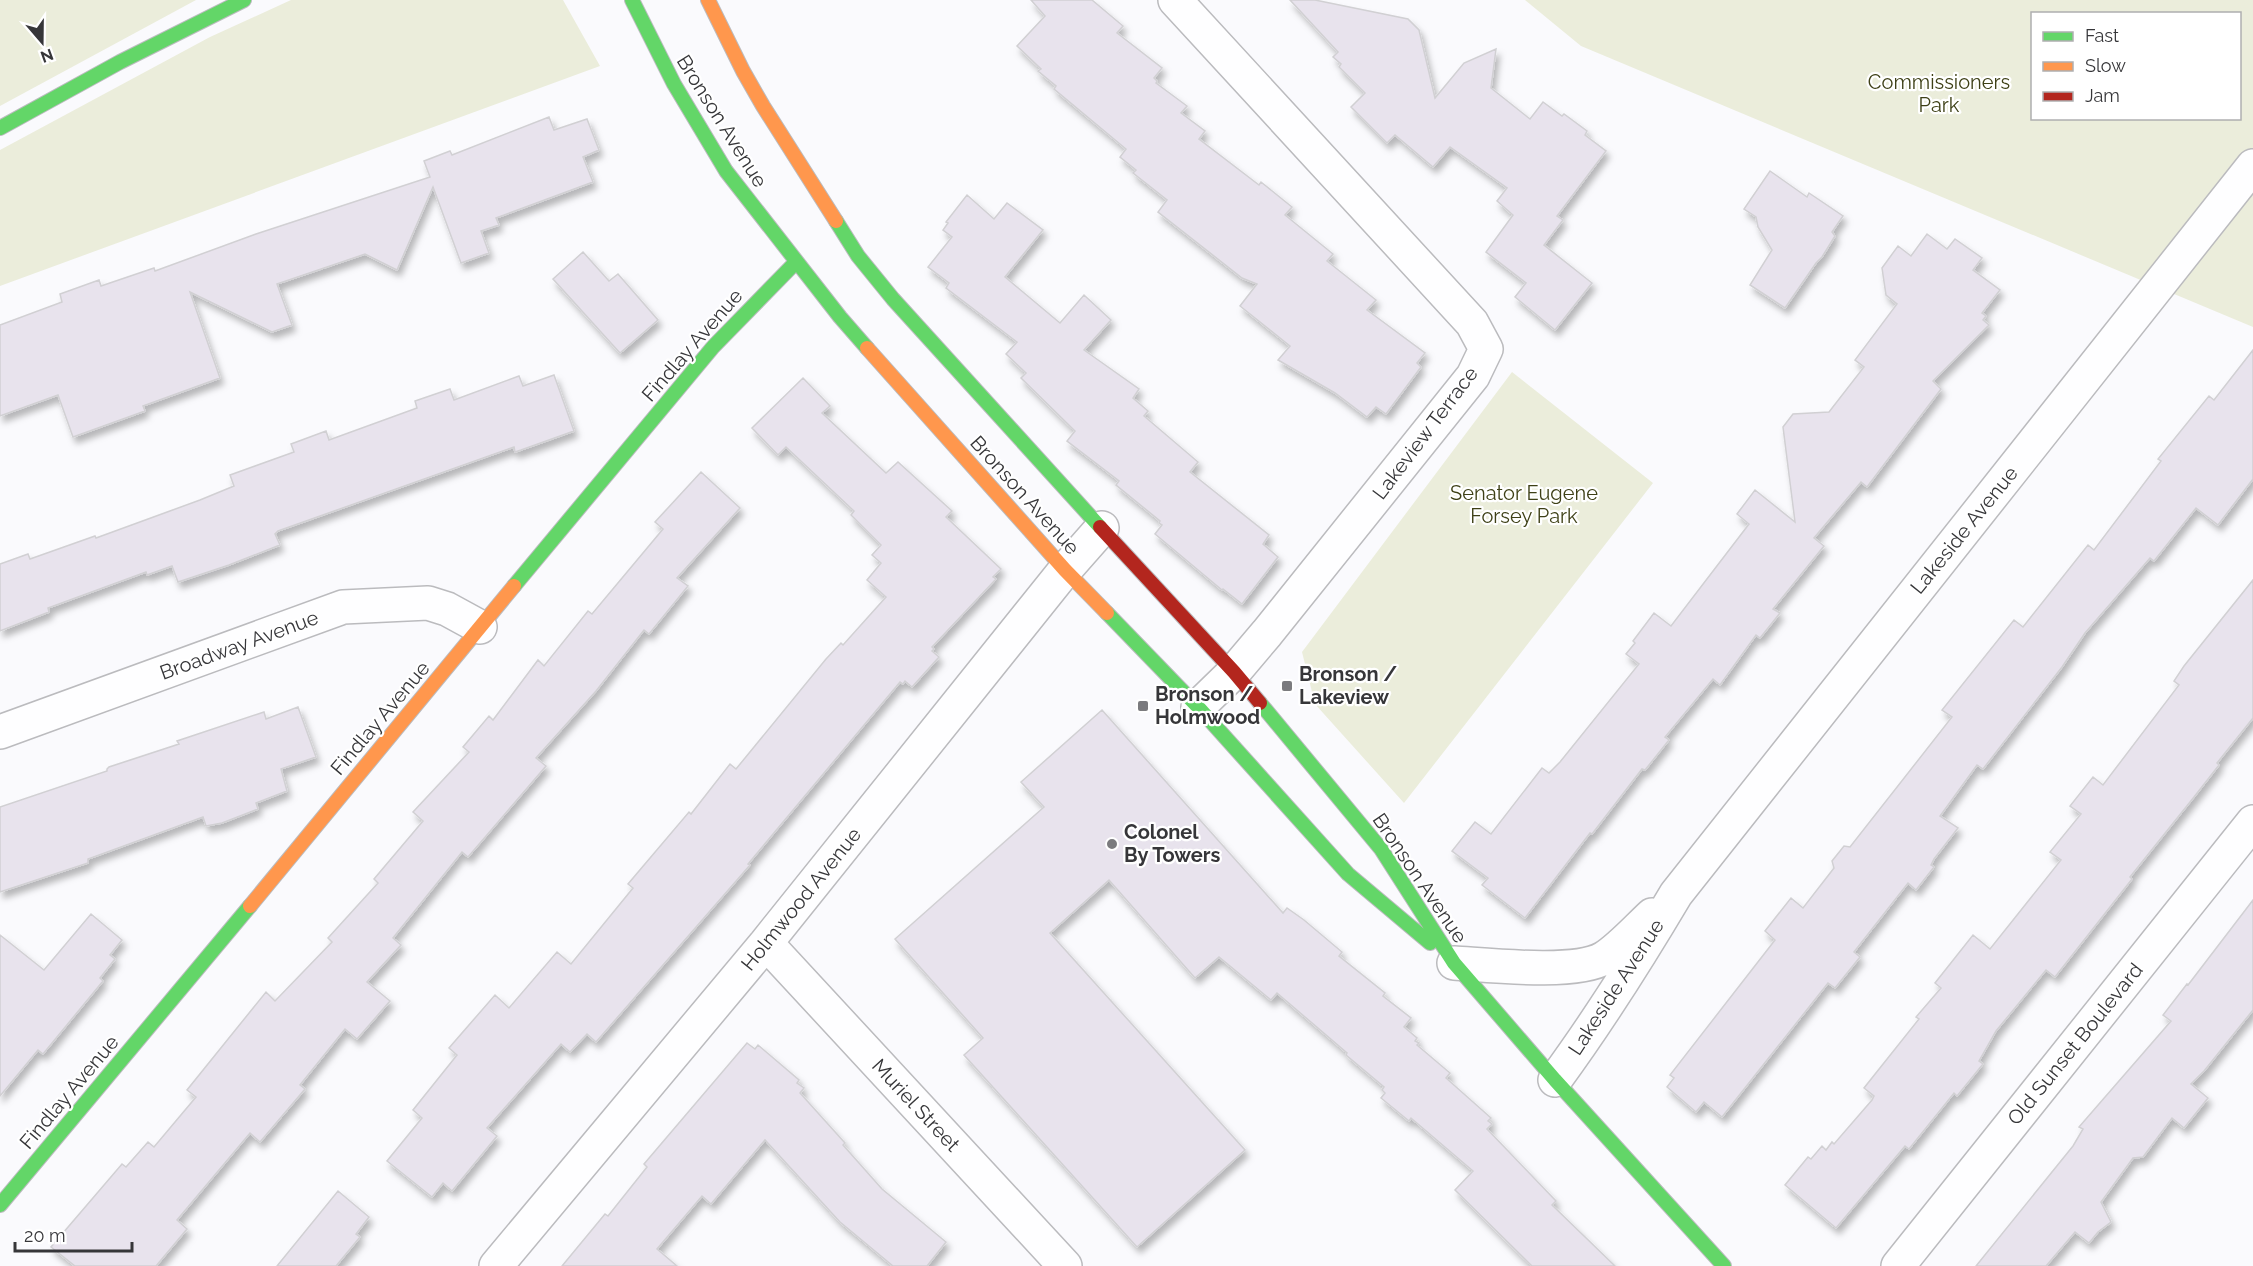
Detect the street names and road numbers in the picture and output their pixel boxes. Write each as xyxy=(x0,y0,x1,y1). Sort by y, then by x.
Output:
street label: Bronson Avenue xyxy=(672,50,772,192)
street label: Findlay Avenue xyxy=(637,284,748,406)
street label: Lakeview Terrace xyxy=(1367,362,1483,504)
street label: Bronson Avenue xyxy=(965,431,1085,559)
street label: Lakeside Avenue xyxy=(1905,461,2023,599)
street label: Broadway Avenue xyxy=(157,605,322,685)
street label: Findlay Avenue xyxy=(325,656,435,780)
street label: Bronson Avenue xyxy=(1368,809,1472,948)
street label: Holmwood Avenue xyxy=(736,823,866,975)
street label: Lakeside Avenue xyxy=(1563,914,1669,1059)
street label: Old Sunset Boulevard xyxy=(2002,958,2148,1130)
street label: Findlay Avenue xyxy=(14,1030,124,1154)
street label: Muriel Street xyxy=(867,1054,965,1157)

